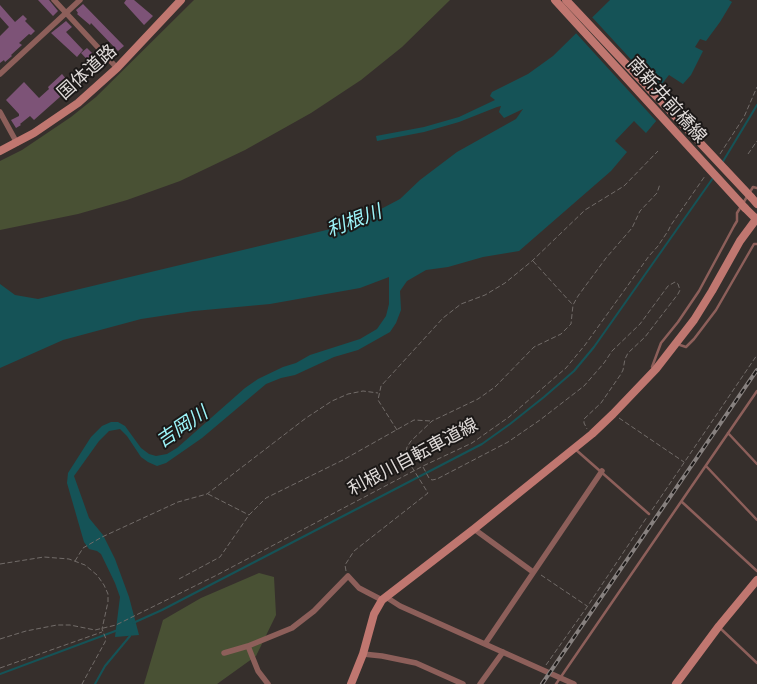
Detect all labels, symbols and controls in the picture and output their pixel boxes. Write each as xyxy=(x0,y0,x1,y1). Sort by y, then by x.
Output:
street label: 国体道路 xyxy=(53,40,121,104)
street label: 南新井前橋線 xyxy=(623,53,711,147)
water label: 利根川 xyxy=(323,200,385,242)
water label: 吉岡川 xyxy=(152,402,212,452)
street label: 利根川自転車道線 xyxy=(344,414,482,500)

